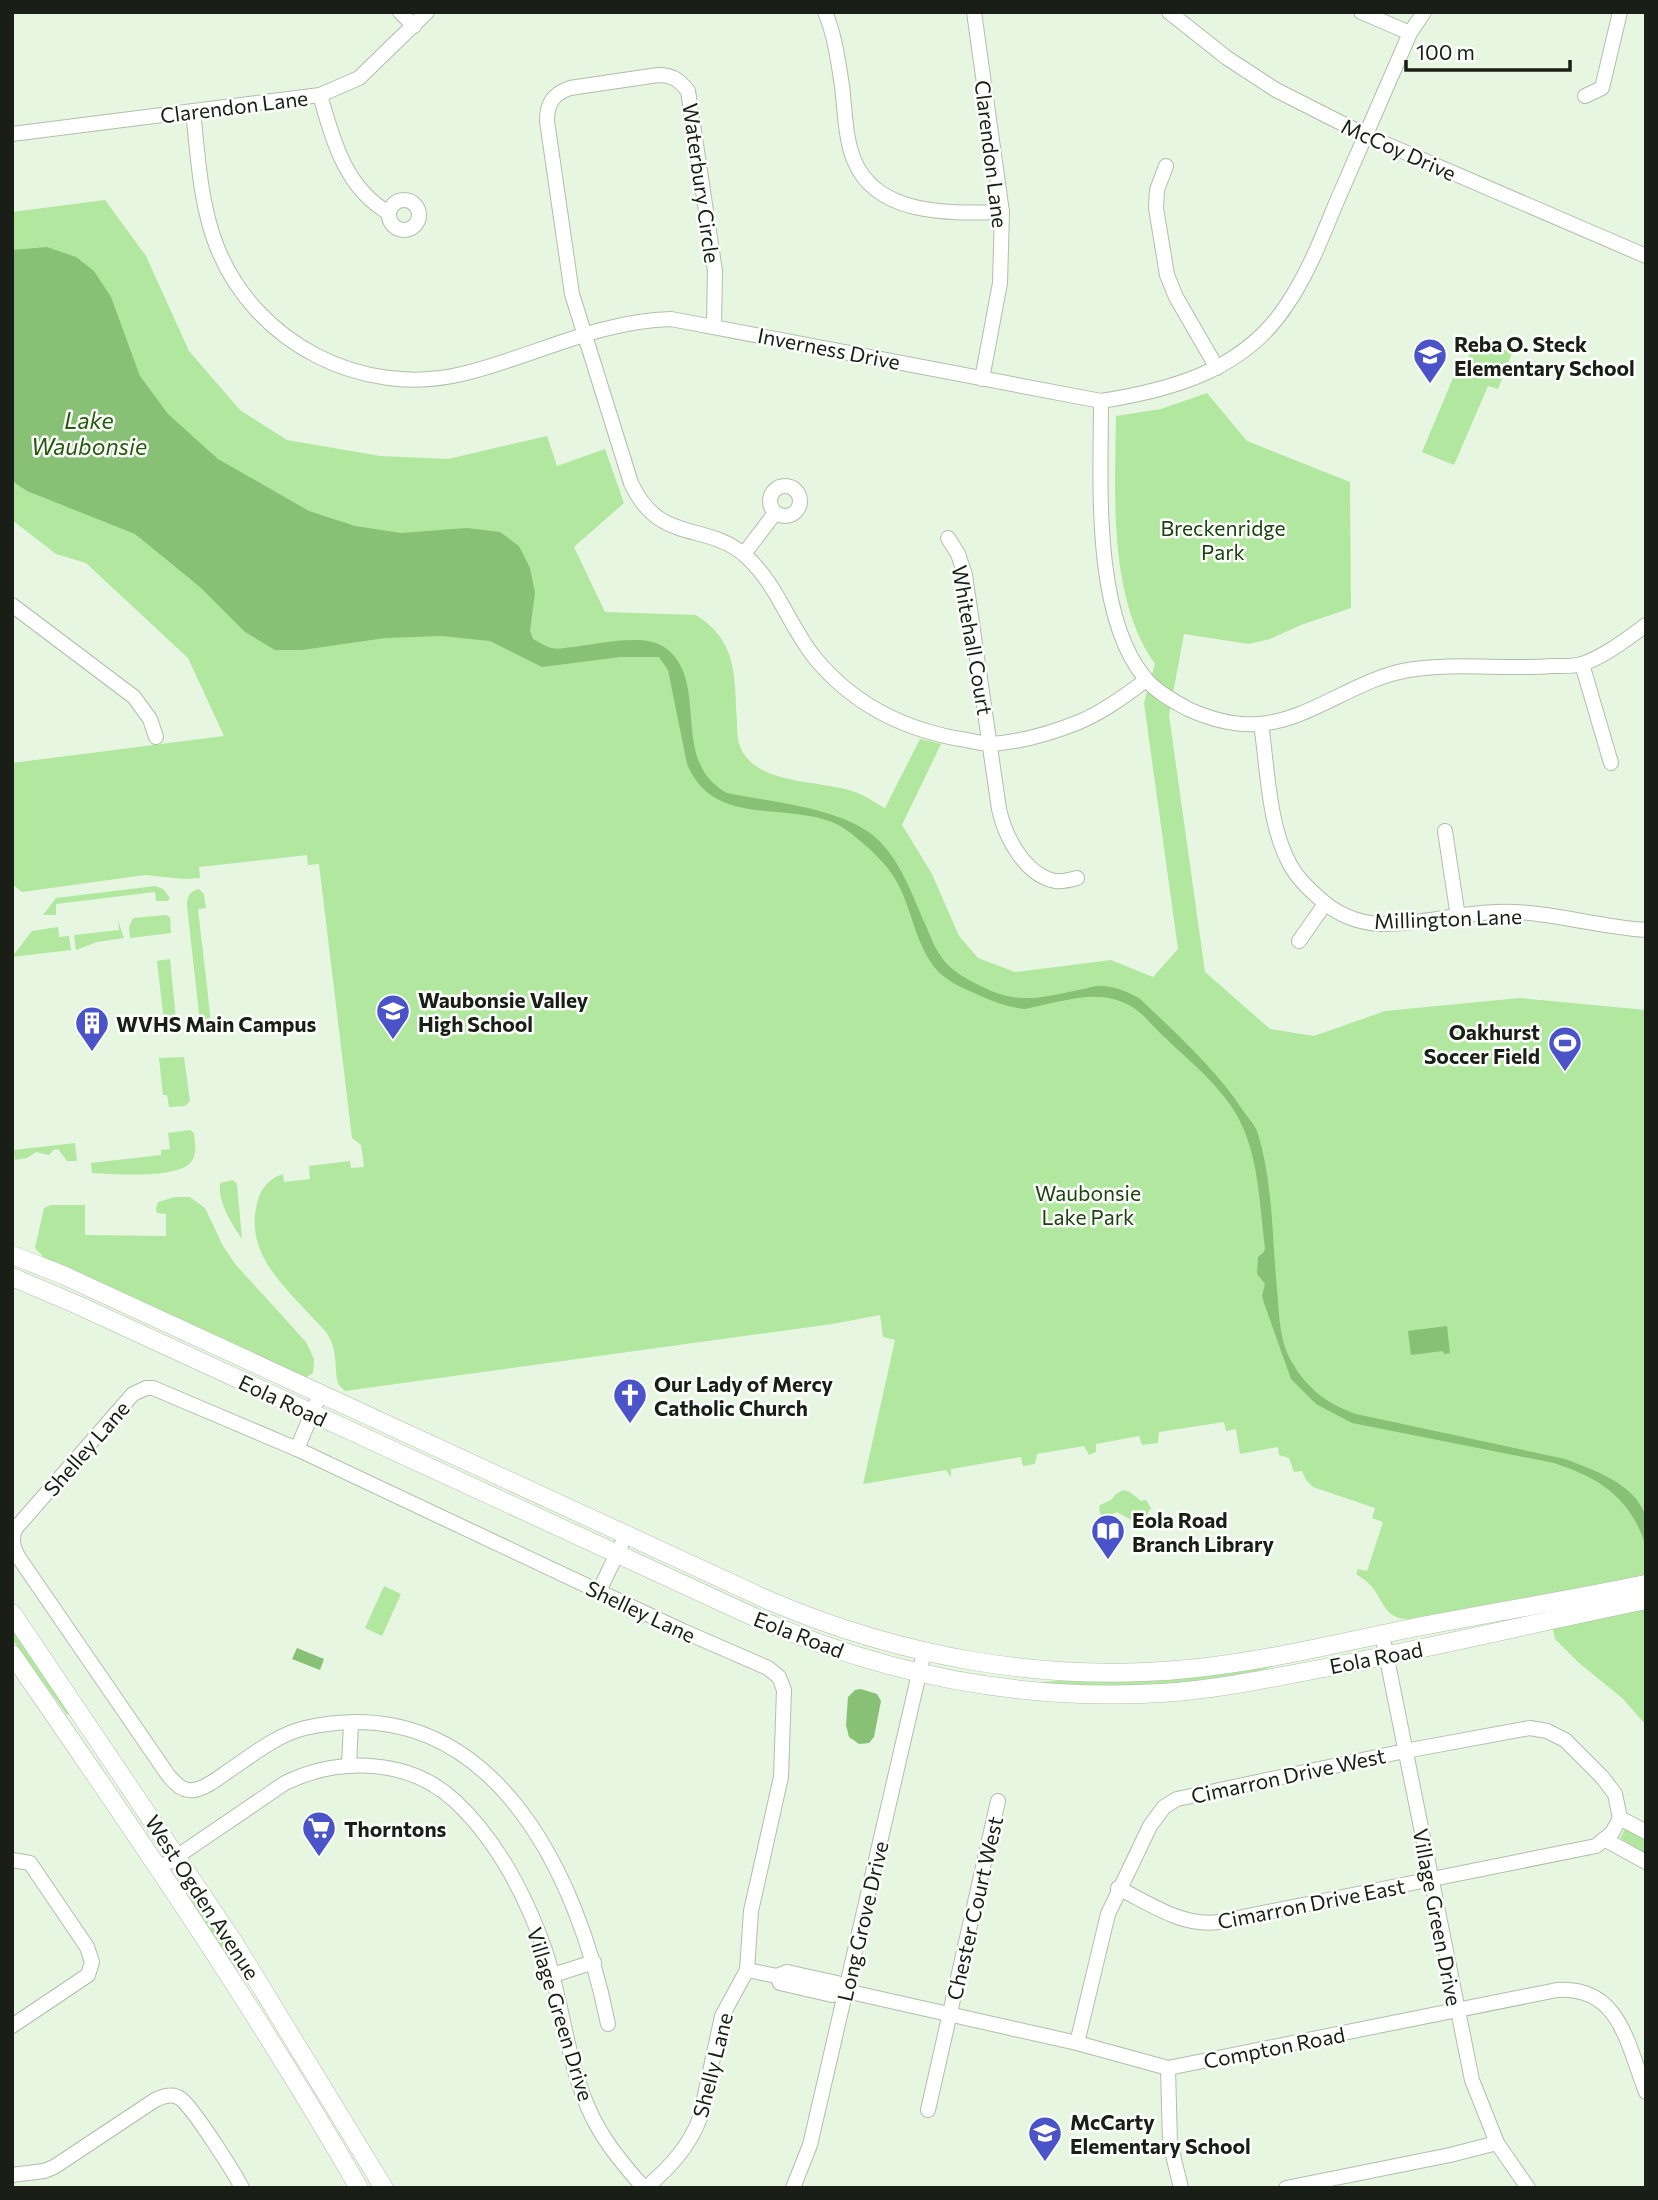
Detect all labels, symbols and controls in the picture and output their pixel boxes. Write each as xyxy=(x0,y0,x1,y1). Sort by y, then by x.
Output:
scale bar xyxy=(1406,28,1570,72)
text: 100 m xyxy=(1416,39,1475,64)
street label: Clarendon Lane xyxy=(971,79,1013,229)
street label: Clarendon Lane xyxy=(159,85,309,127)
street label: Waterbury Circle xyxy=(678,101,726,265)
street label: McCoy Drive xyxy=(1338,113,1460,185)
street label: Inverness Drive xyxy=(756,322,902,374)
place label: Reba O. Steck Elementary School xyxy=(1454,331,1635,380)
school or university icon: Reba O. Steck Elementary School xyxy=(1411,336,1449,385)
water label: Lake Waubonsie xyxy=(31,406,147,460)
park label: Breckenridge Park xyxy=(1160,515,1286,564)
street label: Whitehall Court xyxy=(948,563,998,717)
street label: Millington Lane xyxy=(1374,903,1522,933)
place label: Waubonsie Valley High School xyxy=(418,987,589,1036)
school or university icon: Waubonsie Valley High School xyxy=(374,992,412,1041)
building icon: WVHS Main Campus xyxy=(73,1004,111,1053)
place label: WVHS Main Campus xyxy=(116,1011,317,1036)
place label: Oakhurst Soccer Field xyxy=(1424,1019,1540,1068)
sports icon: Oakhurst Soccer Field xyxy=(1546,1024,1584,1073)
park label: Waubonsie Lake Park xyxy=(1035,1180,1141,1229)
street label: Eola Road xyxy=(235,1369,331,1431)
place label: Our Lady of Mercy Catholic Church xyxy=(654,1371,834,1420)
church icon: Our Lady of Mercy Catholic Church xyxy=(611,1376,649,1425)
street label: Shelley Lane xyxy=(38,1395,134,1501)
place label: Eola Road Branch Library xyxy=(1132,1507,1275,1556)
library icon: Eola Road Branch Library xyxy=(1089,1512,1127,1561)
street label: Shelley Lane xyxy=(582,1575,700,1647)
street label: Eola Road xyxy=(750,1605,848,1663)
street label: Eola Road xyxy=(1327,1636,1425,1678)
street label: Cimarron Drive West xyxy=(1189,1742,1387,1808)
supermarket icon: Thorntons xyxy=(300,1809,338,1858)
street label: West Ogden Avenue xyxy=(141,1810,265,1984)
street label: Chester Court West xyxy=(941,1814,1007,2002)
place label: Thorntons xyxy=(344,1816,447,1841)
street label: Village Green Drive xyxy=(1409,1826,1467,2008)
street label: Long Grove Drive xyxy=(831,1838,893,2004)
street label: Cimarron Drive East xyxy=(1215,1873,1407,1933)
street label: Village Green Drive xyxy=(523,1924,599,2104)
street label: Shelly Lane xyxy=(687,2010,737,2120)
street label: Compton Road xyxy=(1201,2021,1347,2073)
place label: McCarty Elementary School xyxy=(1070,2109,1251,2158)
school or university icon: McCarty Elementary School xyxy=(1026,2114,1064,2163)

